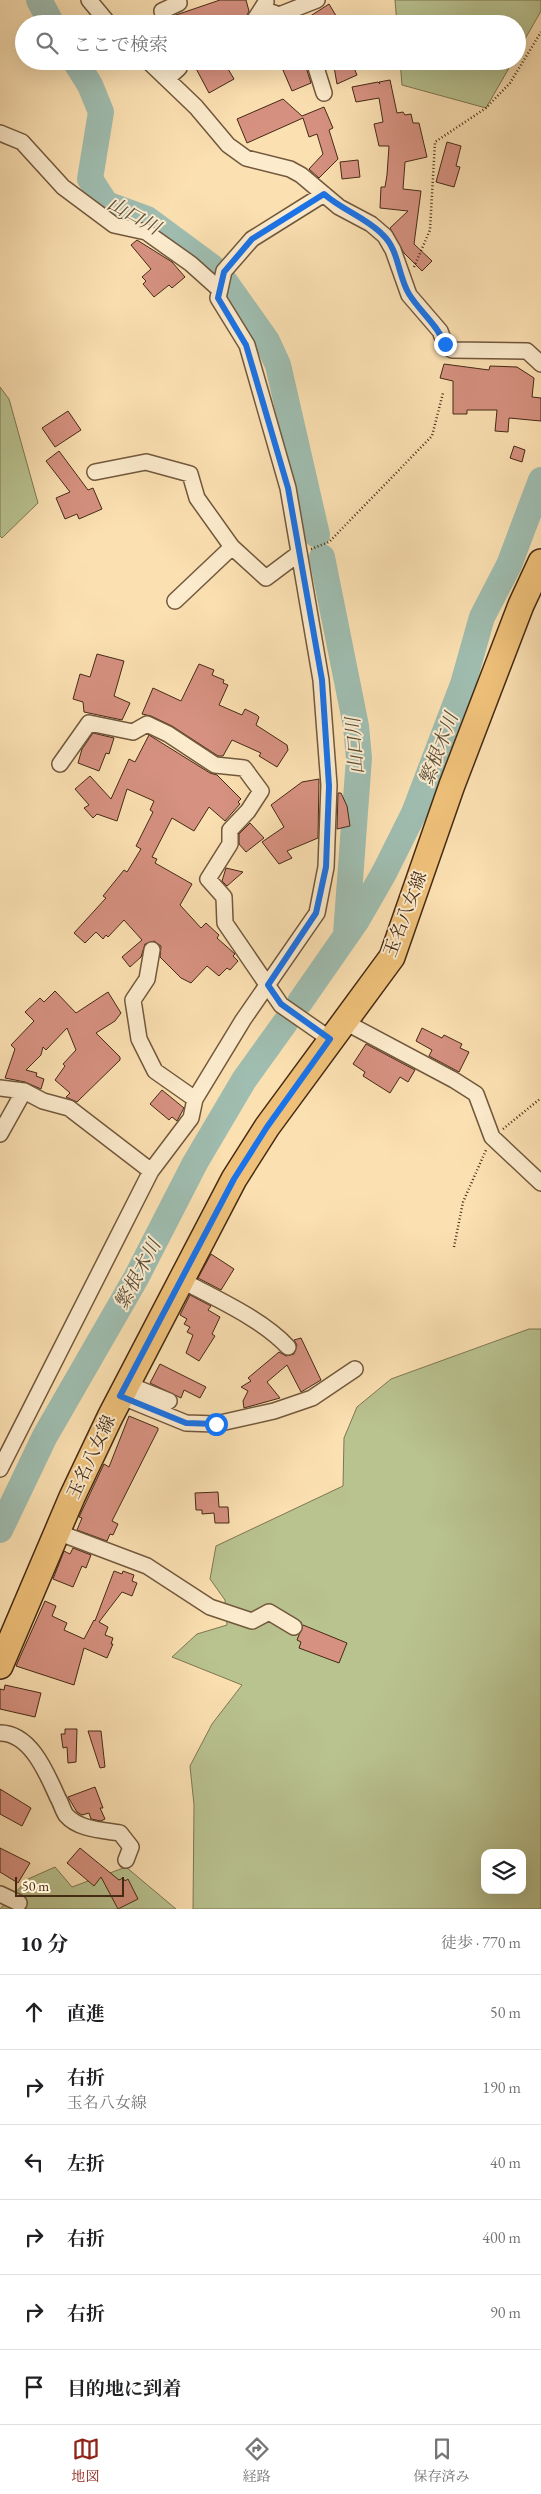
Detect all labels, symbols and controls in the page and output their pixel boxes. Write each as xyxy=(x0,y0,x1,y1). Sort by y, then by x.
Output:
search box xyxy=(15,15,526,70)
icon: search xyxy=(33,29,61,57)
text: ここで検索 xyxy=(73,32,168,57)
water label: 山口川 xyxy=(103,191,166,241)
route end xyxy=(434,333,457,356)
water label: 繁根木川 xyxy=(413,707,464,789)
water label: 山口川 xyxy=(340,715,369,775)
street label: 玉名八女線 xyxy=(378,868,431,960)
water label: 繁根木川 xyxy=(109,1233,167,1314)
street label: 玉名八女線 xyxy=(61,1411,120,1502)
route start xyxy=(205,1413,228,1436)
map controls xyxy=(481,1849,526,1894)
button: layers xyxy=(481,1849,526,1894)
scale bar xyxy=(15,1874,124,1897)
text: 50 m xyxy=(22,1877,49,1895)
text: 10 分 xyxy=(20,1930,68,1957)
text: 徒歩 · 770 m xyxy=(441,1932,521,1953)
icon: ahead xyxy=(20,1998,48,2026)
text: 直進 xyxy=(67,2001,105,2026)
text: 50 m xyxy=(490,2002,521,2023)
text: 右折 xyxy=(67,2065,105,2090)
icon: right xyxy=(20,2073,48,2101)
text: 190 m xyxy=(482,2077,521,2098)
text: 玉名八女線 xyxy=(67,2092,147,2113)
icon: left xyxy=(20,2148,48,2176)
text: 左折 xyxy=(67,2151,105,2176)
text: 40 m xyxy=(490,2152,521,2173)
icon: right xyxy=(20,2223,48,2251)
text: 右折 xyxy=(67,2226,105,2251)
text: 400 m xyxy=(482,2227,521,2248)
icon: right xyxy=(20,2298,48,2326)
text: 右折 xyxy=(67,2301,105,2326)
text: 90 m xyxy=(490,2302,521,2323)
icon: arrive xyxy=(20,2373,48,2401)
text: 目的地に到着 xyxy=(67,2376,181,2401)
tab: 地図 xyxy=(72,2435,100,2485)
tab: 経路 xyxy=(243,2435,271,2485)
tab: 保存済み xyxy=(414,2435,470,2485)

